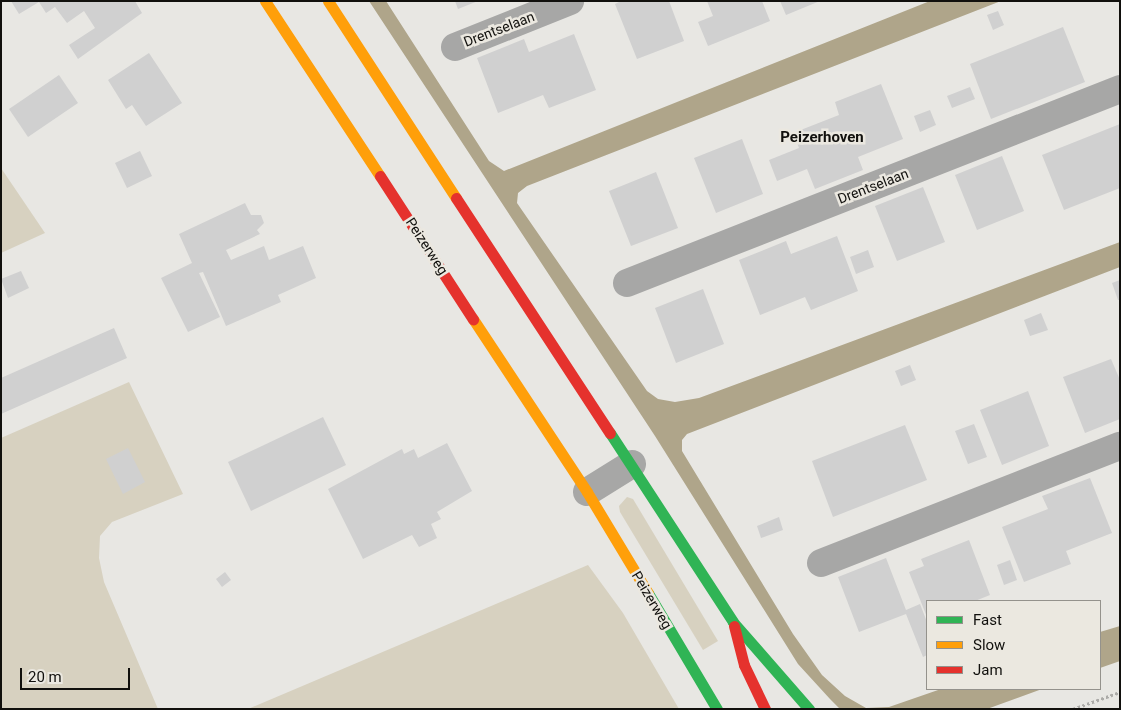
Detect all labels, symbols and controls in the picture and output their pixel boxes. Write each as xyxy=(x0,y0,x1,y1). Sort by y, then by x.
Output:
street label: Drentselaan xyxy=(461,8,537,50)
district label: Peizerhoven xyxy=(780,129,864,147)
street label: Drentselaan xyxy=(835,165,911,207)
street label: Peizerweg xyxy=(402,214,452,278)
street label: Peizerweg xyxy=(628,568,676,632)
legend xyxy=(926,600,1101,690)
text: Fast xyxy=(973,611,1002,629)
text: Slow xyxy=(973,636,1005,654)
scale bar xyxy=(22,658,132,690)
text: Jam xyxy=(973,661,1003,679)
text: 20 m xyxy=(28,668,62,686)

